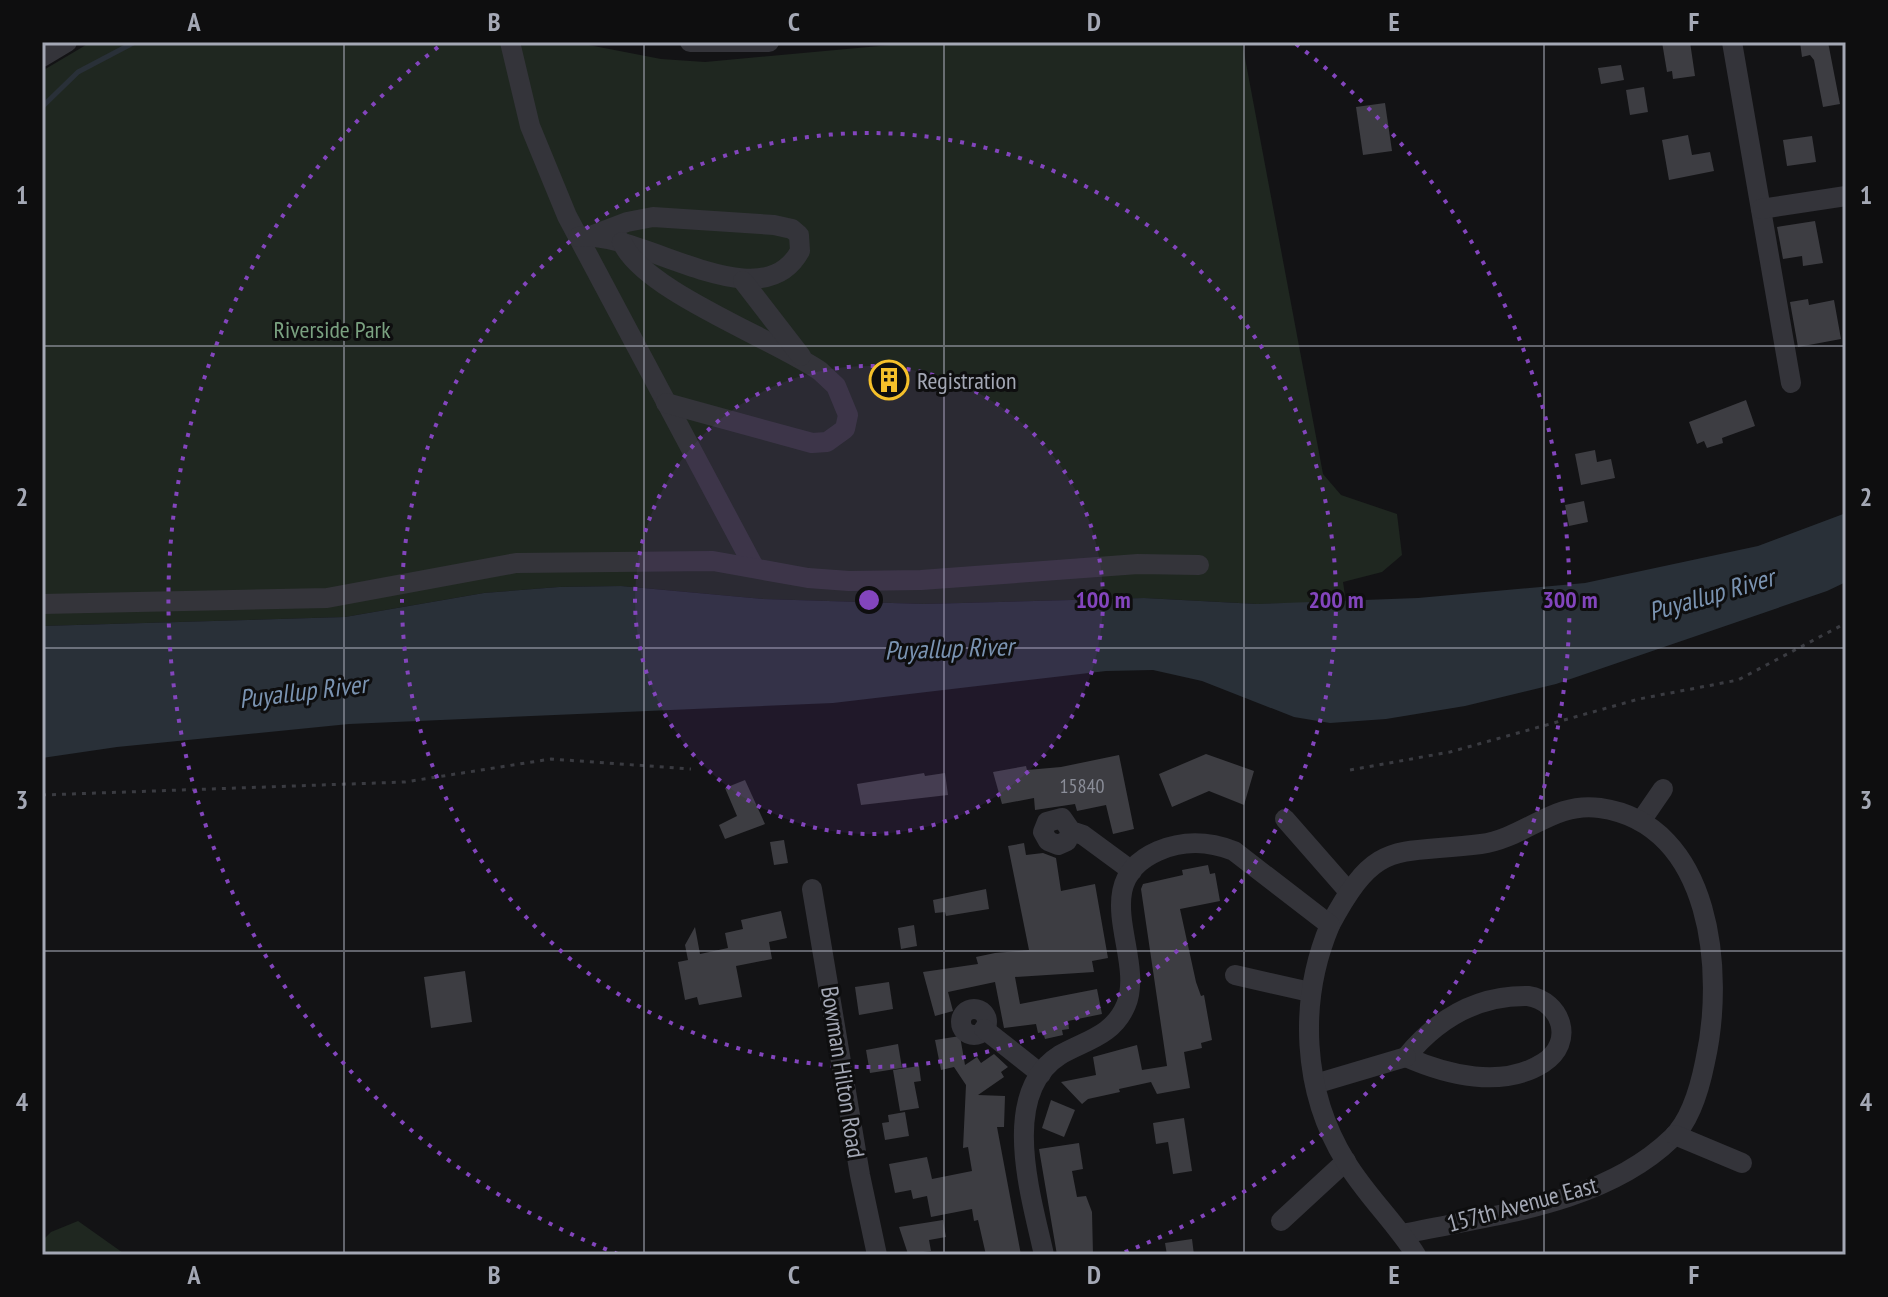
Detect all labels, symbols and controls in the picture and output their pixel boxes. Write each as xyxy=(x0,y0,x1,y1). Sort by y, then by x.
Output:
text: A xyxy=(186,5,201,38)
text: B xyxy=(488,5,501,38)
text: C xyxy=(788,5,800,38)
text: D xyxy=(1087,5,1101,38)
text: E xyxy=(1388,5,1400,38)
text: F xyxy=(1689,5,1700,38)
text: 1 xyxy=(16,178,28,211)
text: 1 xyxy=(1860,178,1872,211)
park label: Riverside Park xyxy=(274,314,391,345)
building icon: Registration xyxy=(868,359,910,401)
place label: Registration xyxy=(917,365,1016,396)
text: 2 xyxy=(16,480,28,513)
text: 2 xyxy=(1860,480,1872,513)
water label: Puyallup River xyxy=(1645,559,1781,628)
text: 100 m xyxy=(1075,584,1131,615)
text: 200 m xyxy=(1308,584,1364,615)
text: 300 m xyxy=(1542,584,1598,615)
centre of rings xyxy=(855,586,883,614)
water label: Puyallup River xyxy=(884,629,1018,667)
water label: Puyallup River xyxy=(237,666,373,715)
house number: 15840 xyxy=(1060,773,1105,799)
text: 3 xyxy=(16,783,28,816)
text: 3 xyxy=(1860,783,1872,816)
street label: Bowman Hilton Road xyxy=(814,984,872,1160)
text: 4 xyxy=(16,1085,29,1118)
text: 4 xyxy=(1860,1085,1873,1118)
street label: 157th Avenue East xyxy=(1444,1169,1601,1239)
text: A xyxy=(186,1258,201,1291)
text: B xyxy=(488,1258,501,1291)
text: C xyxy=(788,1258,800,1291)
text: D xyxy=(1087,1258,1101,1291)
text: E xyxy=(1388,1258,1400,1291)
text: F xyxy=(1689,1258,1700,1291)

